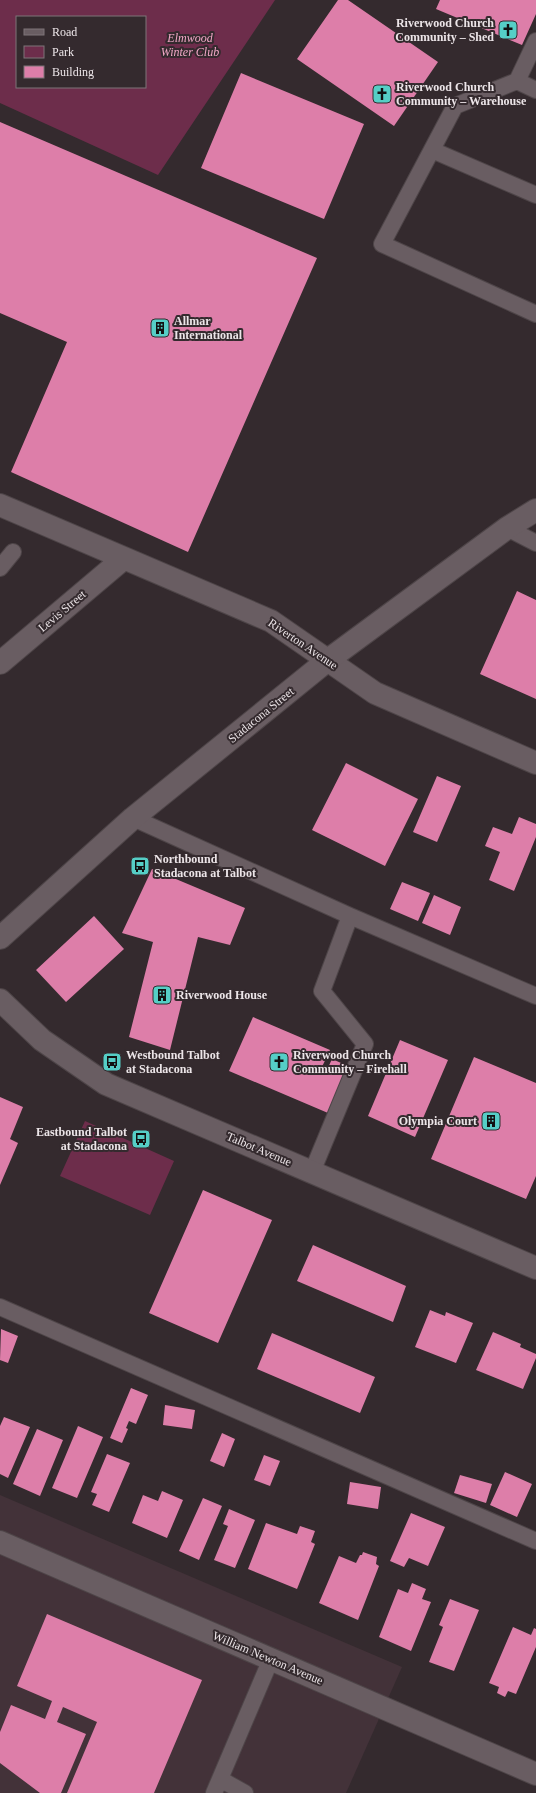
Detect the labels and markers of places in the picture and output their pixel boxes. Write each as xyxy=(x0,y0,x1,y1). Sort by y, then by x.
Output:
place label: Riverwood Church Community – Shed xyxy=(395,16,494,44)
church icon: Riverwood Church Community – Shed xyxy=(497,19,519,41)
place label: Riverwood Church Community – Warehouse xyxy=(396,80,527,108)
church icon: Riverwood Church Community – Warehouse xyxy=(371,83,393,105)
place label: Allmar International xyxy=(174,314,243,342)
building icon: Allmar International xyxy=(149,317,171,339)
place label: Northbound Stadacona at Talbot xyxy=(154,852,256,880)
bus stop icon: Northbound Stadacona at Talbot xyxy=(129,855,151,877)
building icon: Riverwood House xyxy=(151,984,173,1006)
place label: Riverwood House xyxy=(176,988,268,1002)
place label: Westbound Talbot at Stadacona xyxy=(126,1048,220,1076)
place label: Riverwood Church Community – Firehall xyxy=(293,1048,407,1076)
bus stop icon: Westbound Talbot at Stadacona xyxy=(101,1051,123,1073)
church icon: Riverwood Church Community – Firehall xyxy=(268,1051,290,1073)
building icon: Olympia Court xyxy=(480,1110,502,1132)
place label: Olympia Court xyxy=(399,1114,477,1128)
place label: Eastbound Talbot at Stadacona xyxy=(36,1125,127,1153)
bus stop icon: Eastbound Talbot at Stadacona xyxy=(130,1128,152,1150)

